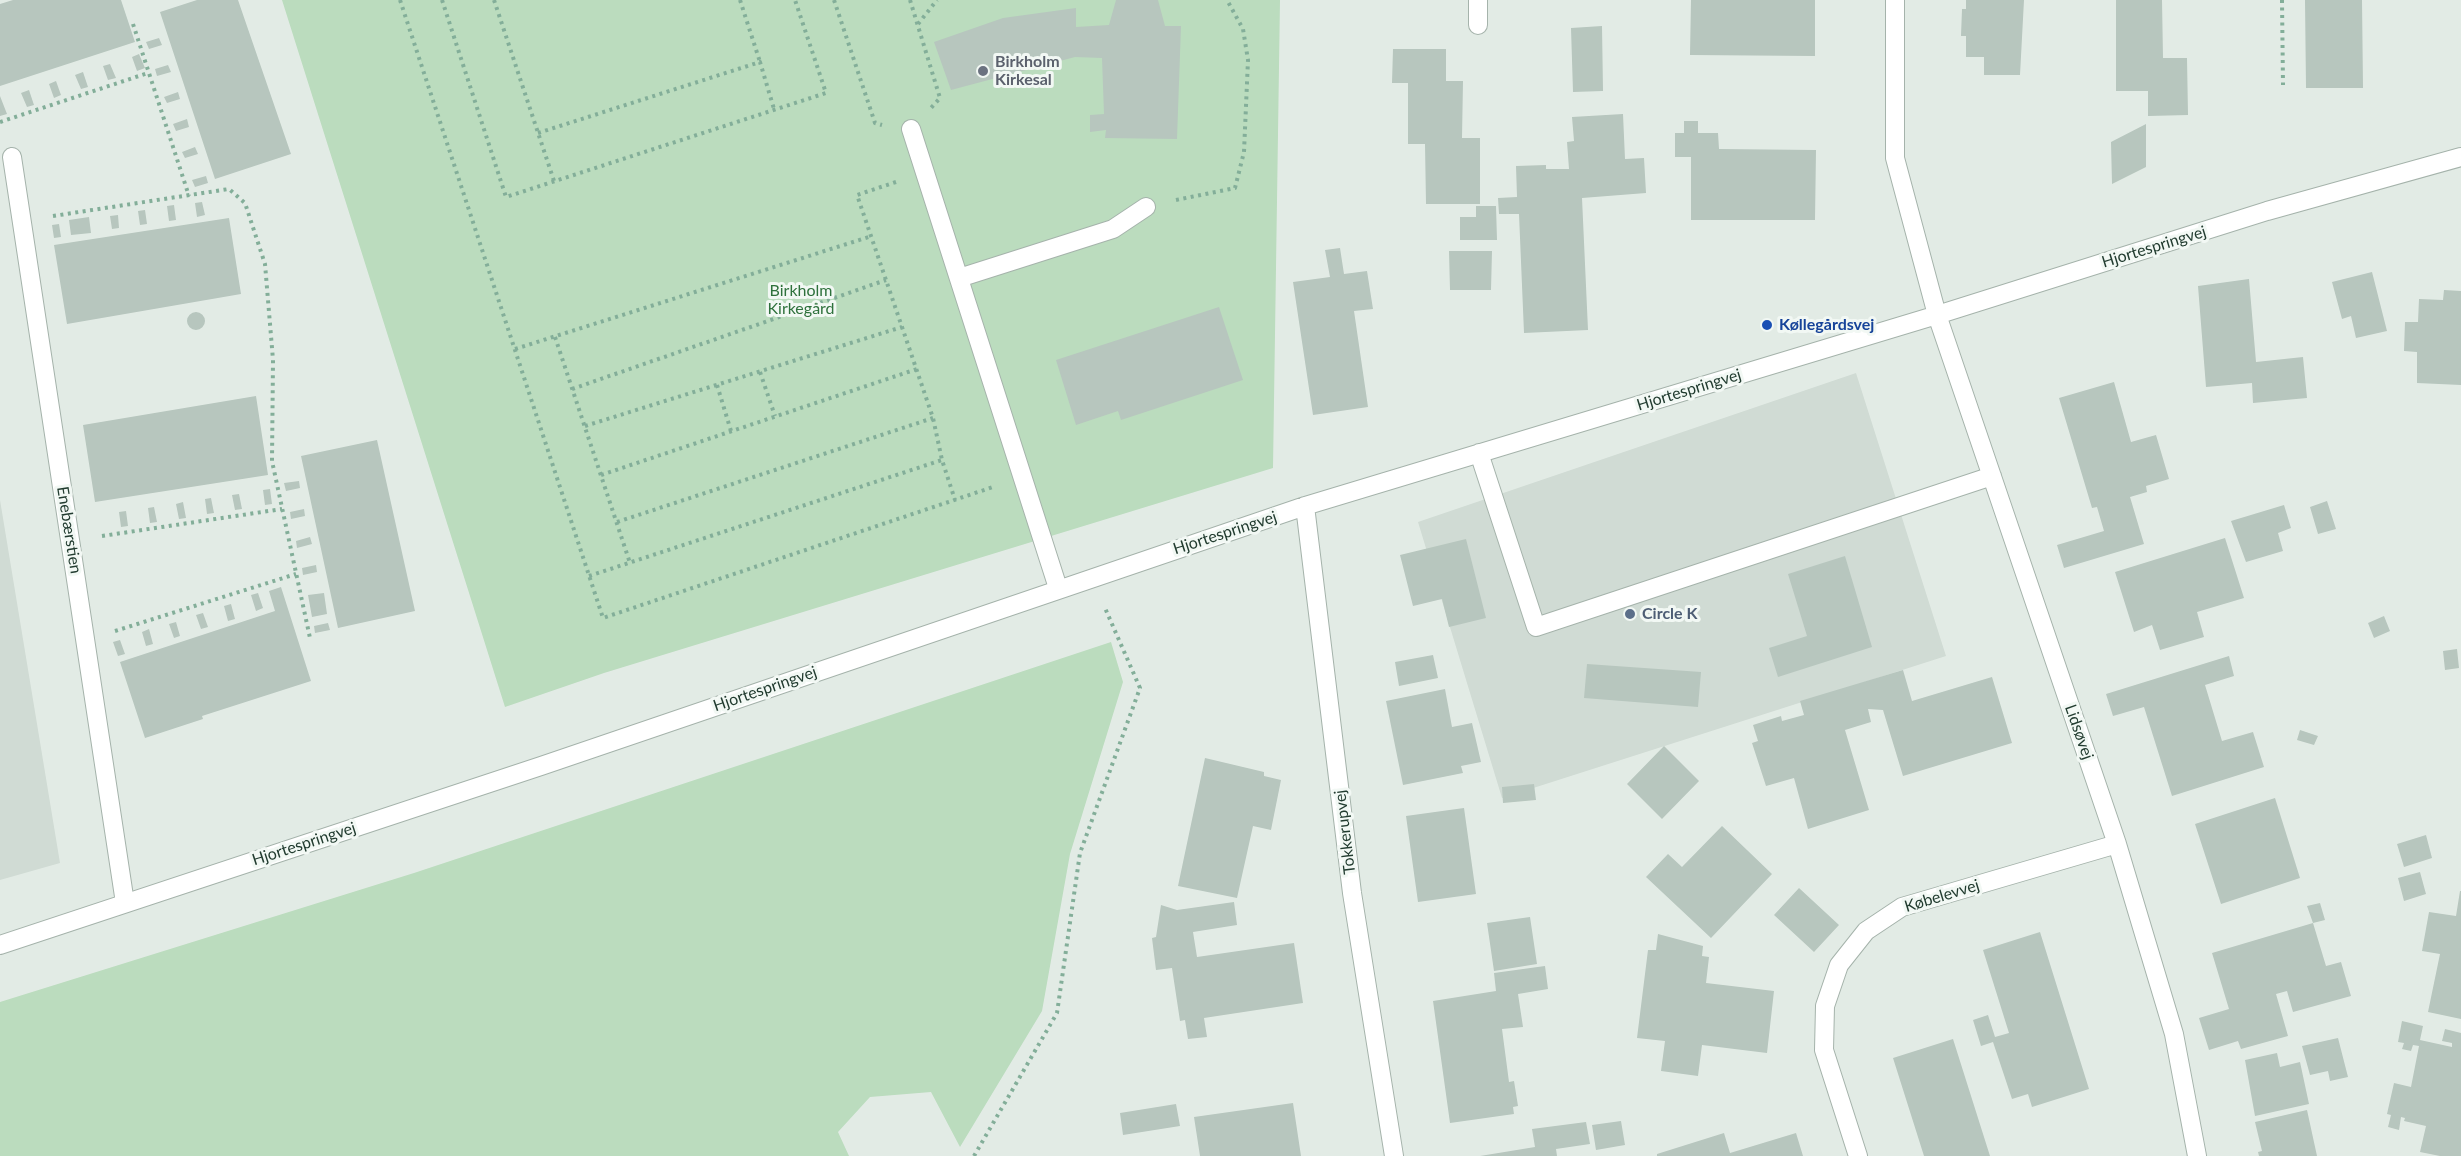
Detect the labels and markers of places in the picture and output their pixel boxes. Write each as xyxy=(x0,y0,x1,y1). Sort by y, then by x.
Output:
place label: Birkholm Kirkesal xyxy=(995,52,1060,90)
marker: Birkholm Kirkesal xyxy=(976,64,990,78)
place label: Køllegårdsvej xyxy=(1779,315,1874,335)
marker: Køllegårdsvej xyxy=(1760,318,1774,332)
place label: Circle K xyxy=(1642,604,1697,624)
marker: Circle K xyxy=(1623,607,1637,621)

